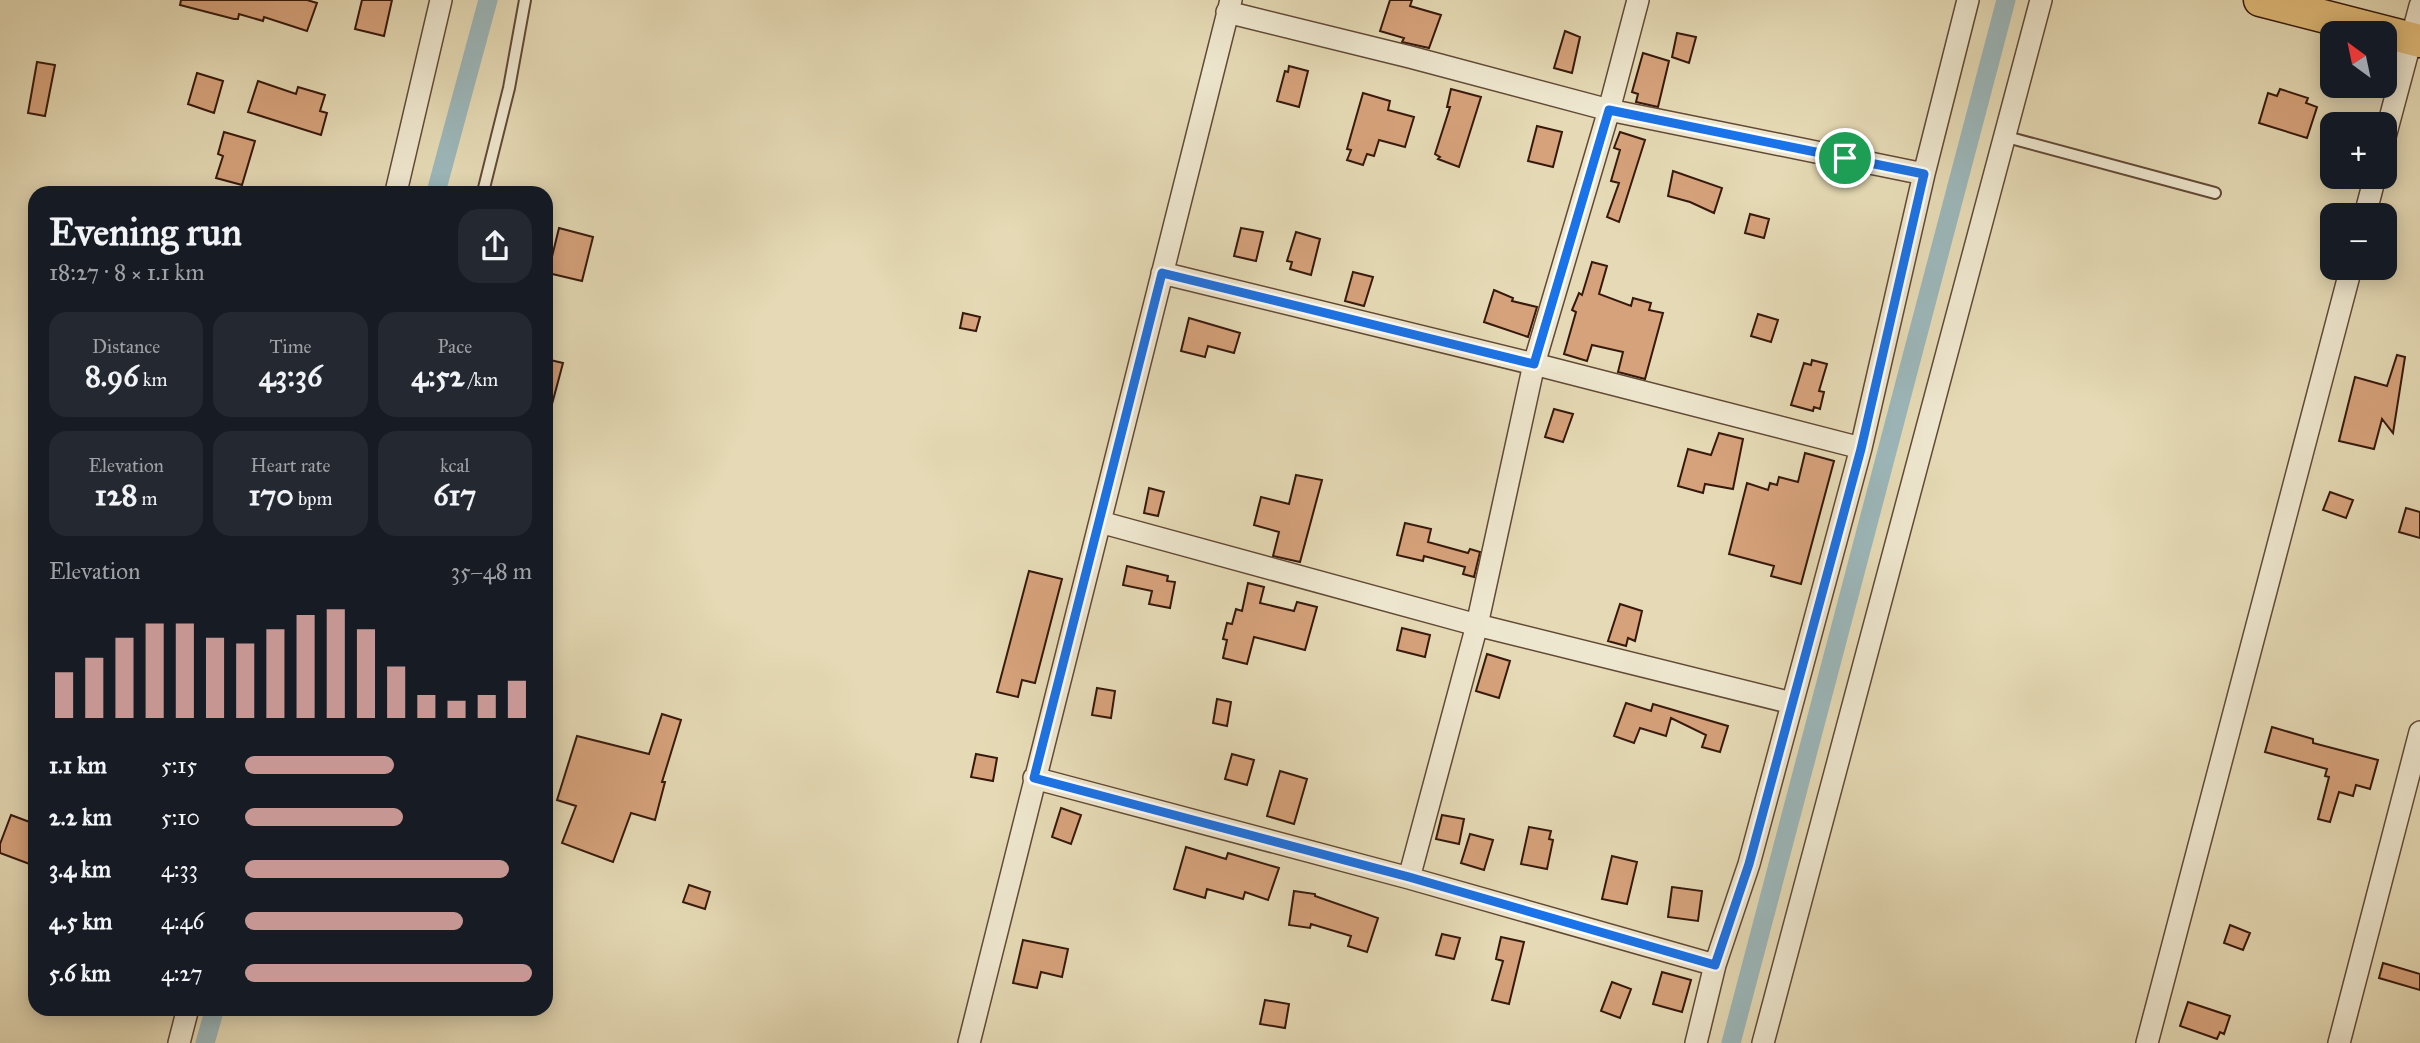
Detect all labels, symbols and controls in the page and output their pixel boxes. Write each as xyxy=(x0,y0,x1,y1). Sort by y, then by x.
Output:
north arrow xyxy=(2320,21,2398,98)
map controls xyxy=(2320,21,2397,280)
button: + xyxy=(2320,112,2397,189)
pin xyxy=(1815,128,1875,188)
icon: arrive xyxy=(1826,139,1864,177)
button: − xyxy=(2320,203,2397,280)
text: Evening run xyxy=(49,209,242,255)
button: share xyxy=(458,209,532,283)
text: 18:27 · 8 × 1.1 km xyxy=(49,258,205,286)
text: Distance xyxy=(92,335,160,358)
text: Time xyxy=(269,335,312,358)
text: Pace xyxy=(438,335,472,358)
text: 8.96 xyxy=(85,358,139,394)
text: 43:36 xyxy=(259,358,322,394)
text: 4:52 xyxy=(411,358,464,394)
text: km xyxy=(139,368,167,391)
text: /km xyxy=(464,368,498,391)
text: Elevation xyxy=(88,454,164,477)
text: Heart rate xyxy=(251,454,330,477)
text: kcal xyxy=(440,454,470,477)
text: 128 xyxy=(95,477,137,513)
text: 170 xyxy=(248,477,294,513)
text: 617 xyxy=(433,477,476,513)
text: m xyxy=(137,487,158,510)
text: bpm xyxy=(294,487,333,510)
text: Elevation xyxy=(49,557,140,585)
text: 35–48 m xyxy=(451,557,532,585)
text: 1.1 km xyxy=(49,751,107,779)
text: 5:15 xyxy=(161,751,197,779)
text: 2.2 km xyxy=(49,803,112,831)
text: 5:10 xyxy=(161,803,200,831)
text: 3.4 km xyxy=(49,855,111,883)
text: 4:33 xyxy=(161,855,198,883)
text: 4.5 km xyxy=(49,907,112,935)
text: 4:46 xyxy=(161,907,204,935)
text: 5.6 km xyxy=(49,959,111,987)
text: 4:27 xyxy=(161,959,203,987)

